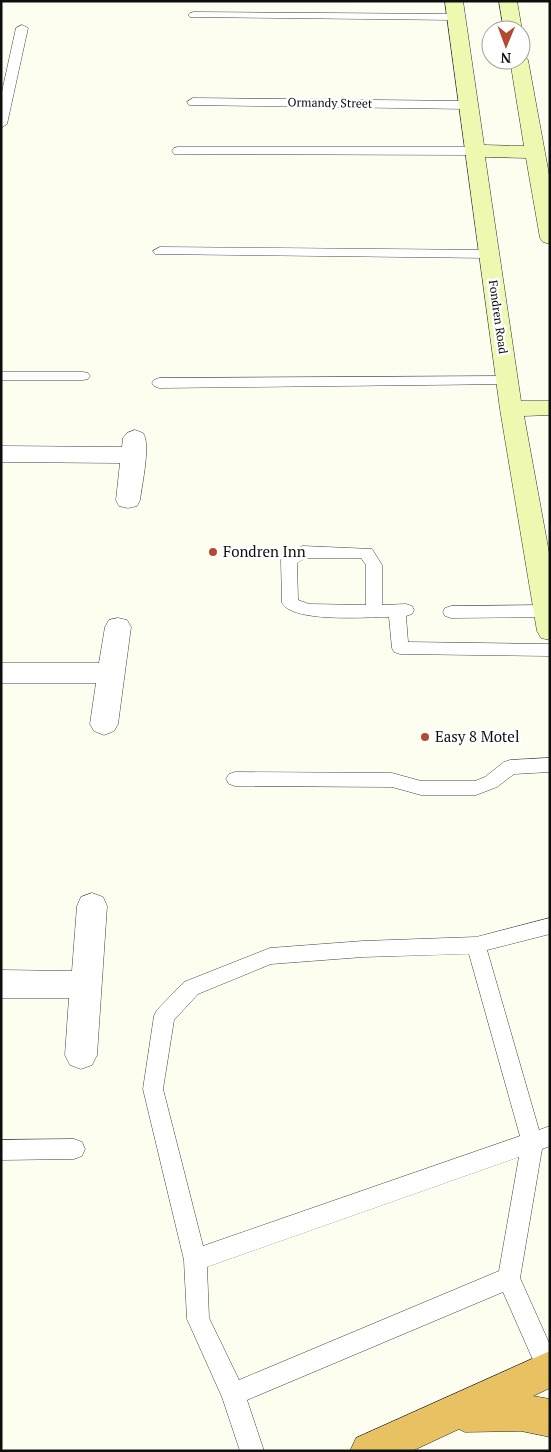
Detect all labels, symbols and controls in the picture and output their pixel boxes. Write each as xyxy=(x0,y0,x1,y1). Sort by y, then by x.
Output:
north arrow xyxy=(481,20,531,70)
text: N xyxy=(500,49,511,68)
street label: Ormandy Street xyxy=(288,94,373,111)
street label: Fondren Road xyxy=(486,279,511,355)
place label: Fondren Inn xyxy=(223,541,306,561)
marker: Fondren Inn xyxy=(207,546,219,558)
place label: Easy 8 Motel xyxy=(435,726,519,746)
marker: Easy 8 Motel xyxy=(419,731,431,743)

